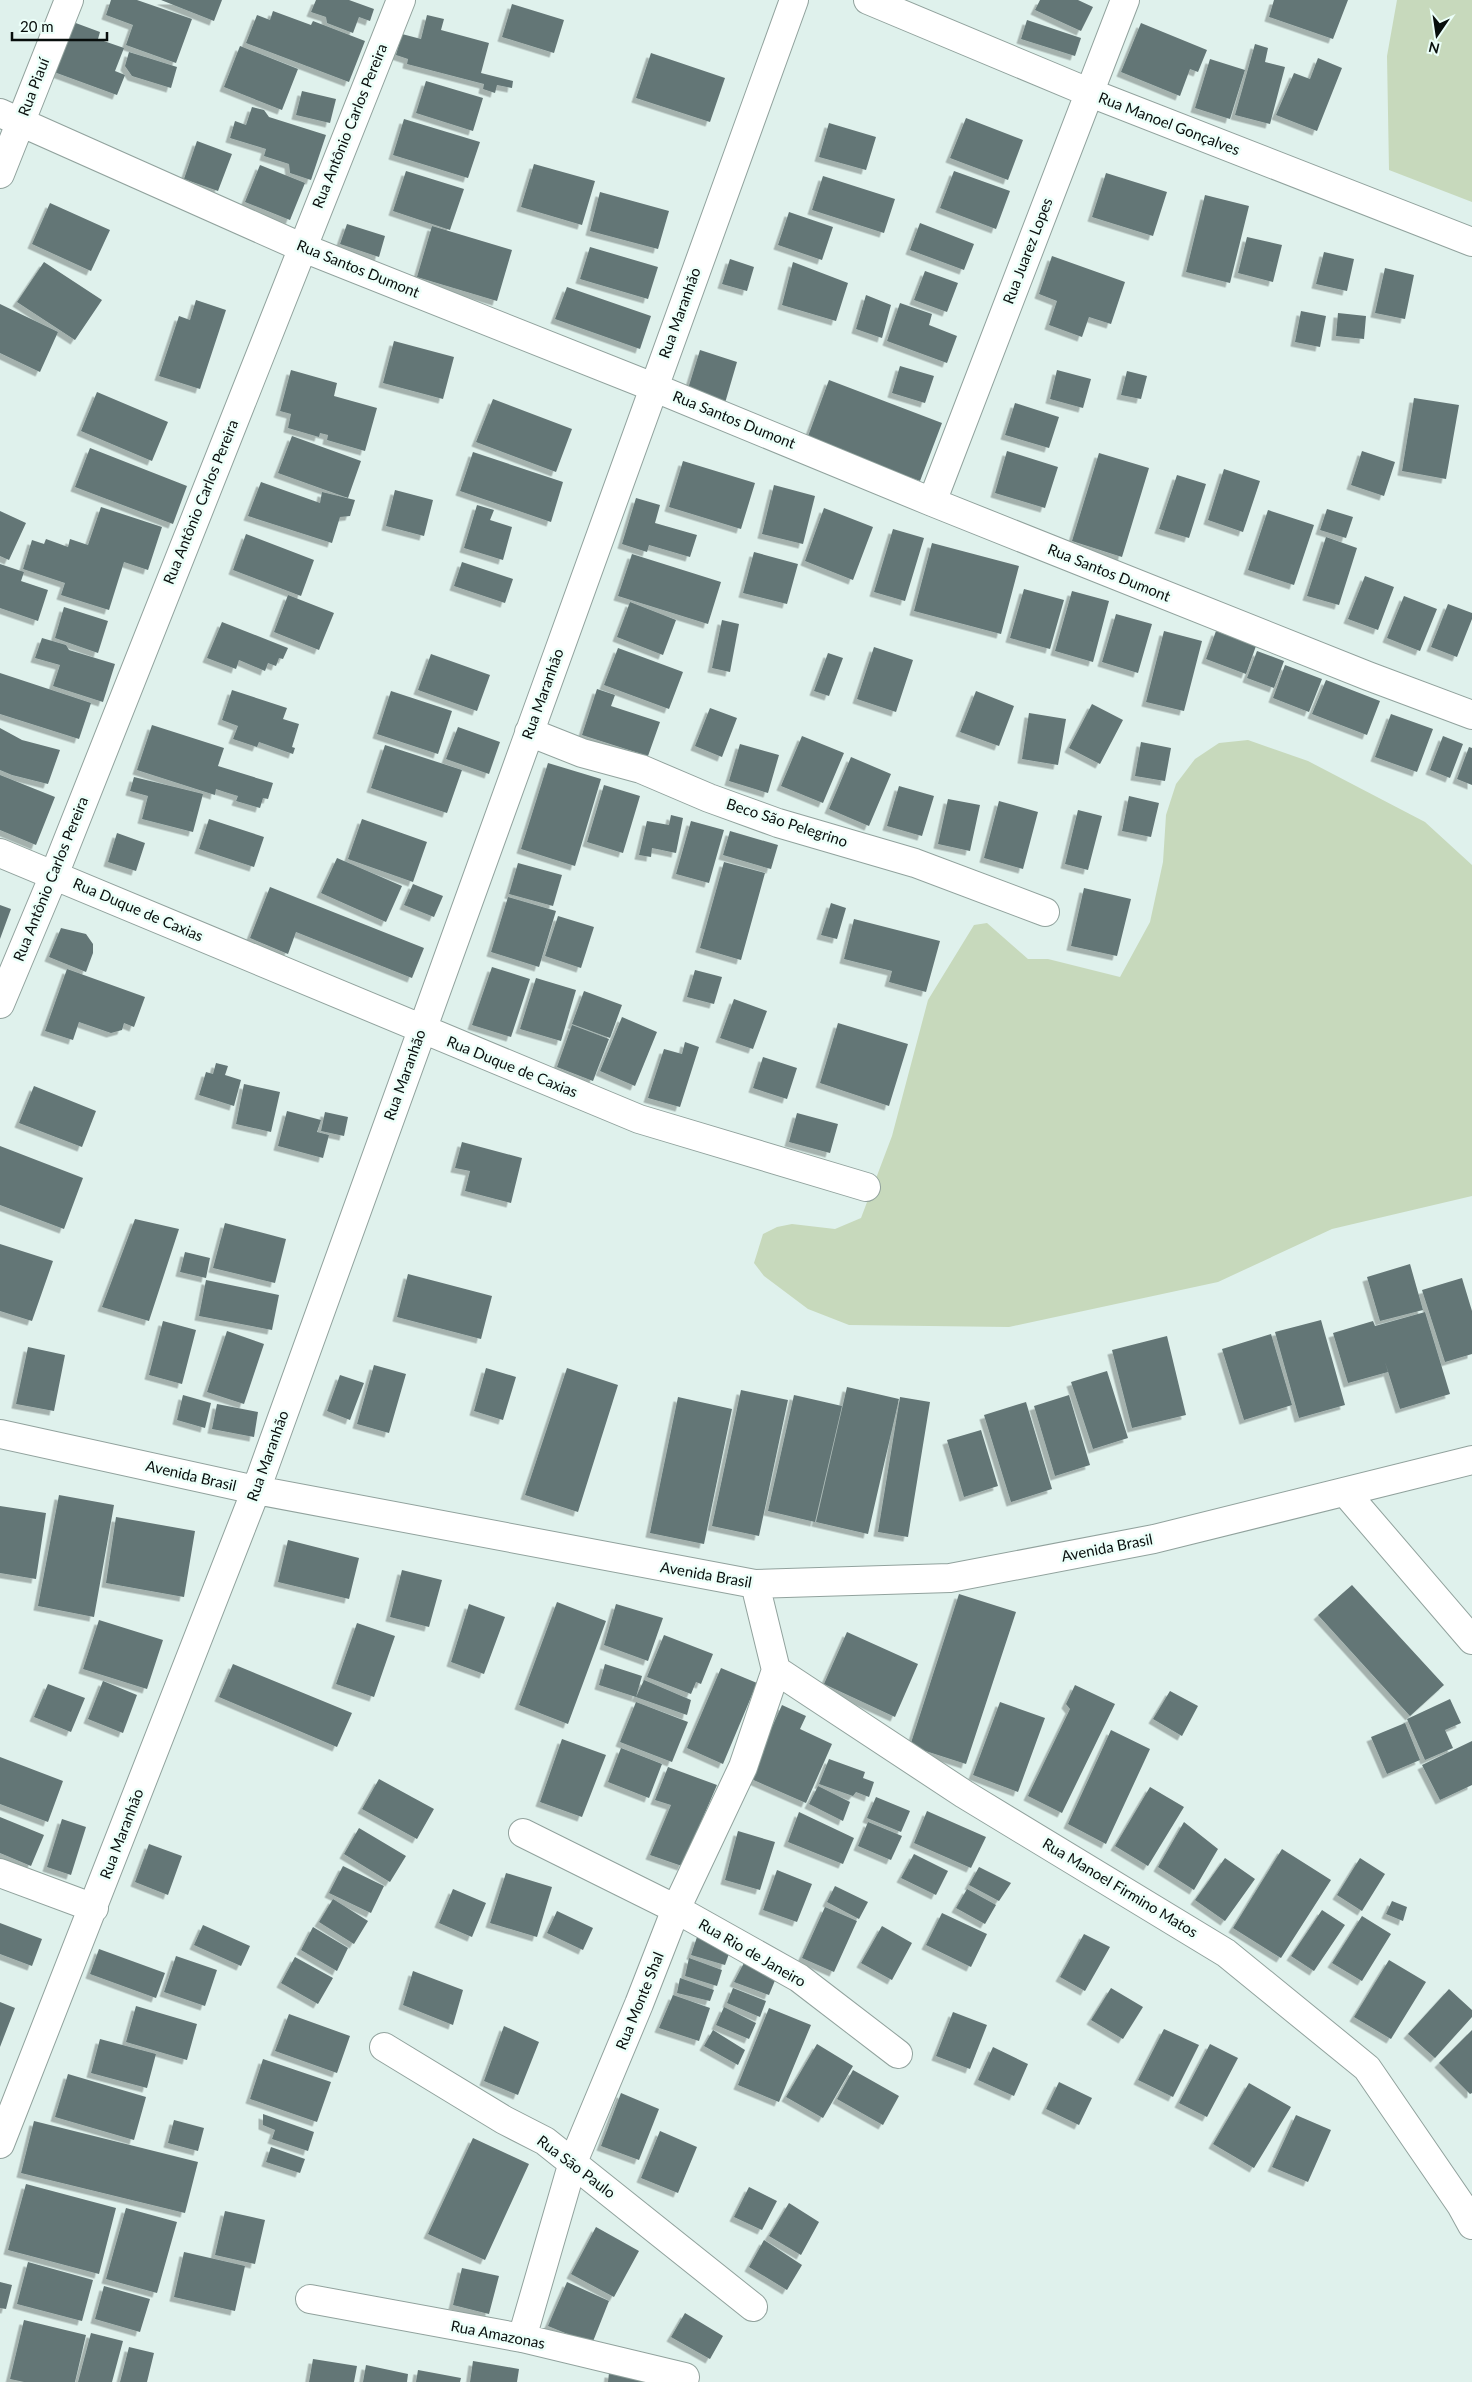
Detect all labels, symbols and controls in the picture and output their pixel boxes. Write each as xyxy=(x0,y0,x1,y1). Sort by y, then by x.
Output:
scale bar xyxy=(12,10,108,42)
north arrow xyxy=(1412,10,1462,60)
text: 20 m xyxy=(20,17,54,35)
text: N xyxy=(1427,39,1441,58)
street label: Rua Antônio Carlos Pereira xyxy=(308,41,390,211)
street label: Rua Piauí xyxy=(14,54,53,118)
street label: Rua Manoel Gonçalves xyxy=(1096,88,1243,158)
street label: Rua Juarez Lopes xyxy=(999,195,1056,306)
street label: Rua Santos Dumont xyxy=(294,235,423,301)
street label: Rua Maranhão xyxy=(654,265,704,361)
street label: Rua Santos Dumont xyxy=(670,386,799,452)
street label: Rua Antônio Carlos Pereira xyxy=(159,417,241,587)
street label: Rua Santos Dumont xyxy=(1045,539,1174,605)
street label: Rua Maranhão xyxy=(517,646,567,742)
street label: Rua Antônio Carlos Pereira xyxy=(9,794,91,964)
street label: Beco São Pelegrino xyxy=(724,794,850,850)
street label: Rua Duque de Caxias xyxy=(71,874,206,945)
street label: Rua Maranhão xyxy=(379,1027,429,1123)
street label: Rua Duque de Caxias xyxy=(444,1032,580,1101)
street label: Rua Maranhão xyxy=(242,1408,292,1504)
street label: Avenida Brasil xyxy=(144,1456,238,1494)
street label: Avenida Brasil xyxy=(1060,1529,1154,1565)
street label: Avenida Brasil xyxy=(659,1557,753,1591)
street label: Rua Maranhão xyxy=(96,1786,147,1881)
street label: Rua Manoel Firmino Matos xyxy=(1040,1834,1201,1941)
street label: Rua Rio de Janeiro xyxy=(696,1914,809,1990)
street label: Rua Monte Shal xyxy=(611,1949,667,2052)
street label: Rua São Paulo xyxy=(534,2131,619,2201)
street label: Rua Amazonas xyxy=(450,2316,547,2352)

